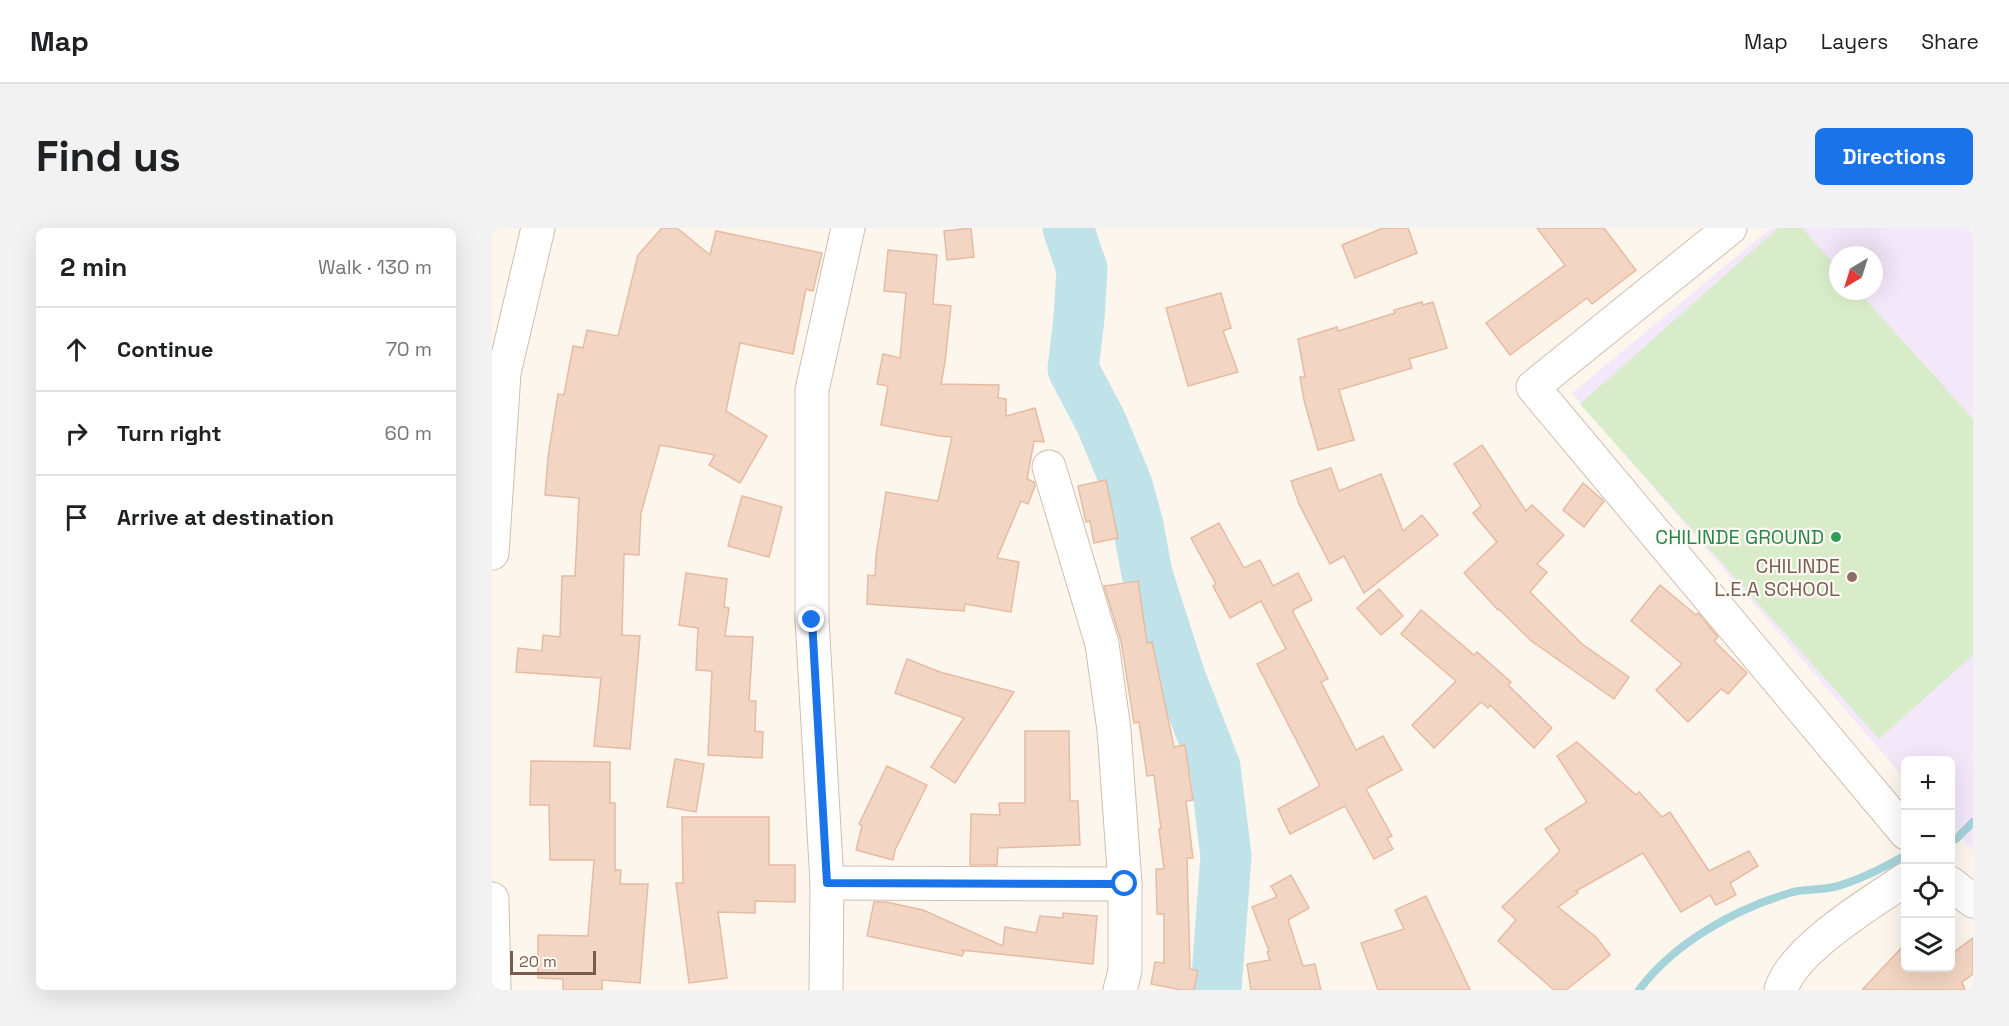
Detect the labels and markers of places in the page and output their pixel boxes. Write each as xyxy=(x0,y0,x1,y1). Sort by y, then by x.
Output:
place label: CHILINDE GROUND xyxy=(1655,524,1824,550)
marker: CHILINDE GROUND xyxy=(1829,530,1843,544)
place label: CHILINDE L.E.A SCHOOL xyxy=(1714,553,1840,602)
marker: CHILINDE L.E.A SCHOOL xyxy=(1845,570,1859,584)

